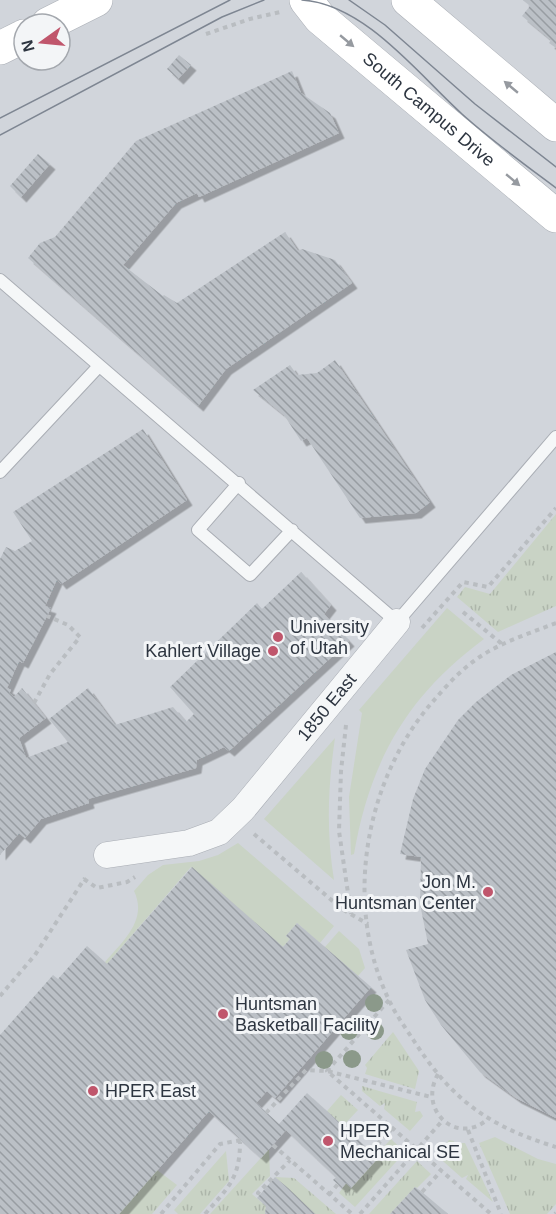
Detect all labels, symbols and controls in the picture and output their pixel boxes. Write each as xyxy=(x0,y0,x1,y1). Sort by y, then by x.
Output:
north arrow xyxy=(12,12,72,72)
one-way arrow xyxy=(339,34,354,47)
text: N xyxy=(18,38,38,54)
street label: South Campus Drive xyxy=(359,48,499,170)
one-way arrow xyxy=(504,81,519,94)
one-way arrow xyxy=(505,173,520,186)
place label: University of Utah xyxy=(290,617,369,658)
marker: University of Utah xyxy=(271,630,285,644)
place label: Kahlert Village xyxy=(145,641,261,661)
marker: Kahlert Village xyxy=(266,644,280,658)
street label: 1850 East xyxy=(293,669,360,745)
place label: Jon M. Huntsman Center xyxy=(335,872,476,913)
marker: Jon M. Huntsman Center xyxy=(481,885,495,899)
place label: Huntsman Basketball Facility xyxy=(235,994,379,1035)
marker: Huntsman Basketball Facility xyxy=(216,1007,230,1021)
place label: HPER East xyxy=(105,1081,196,1101)
marker: HPER East xyxy=(86,1084,100,1098)
place label: HPER Mechanical SE xyxy=(340,1121,460,1162)
marker: HPER Mechanical SE xyxy=(321,1134,335,1148)

